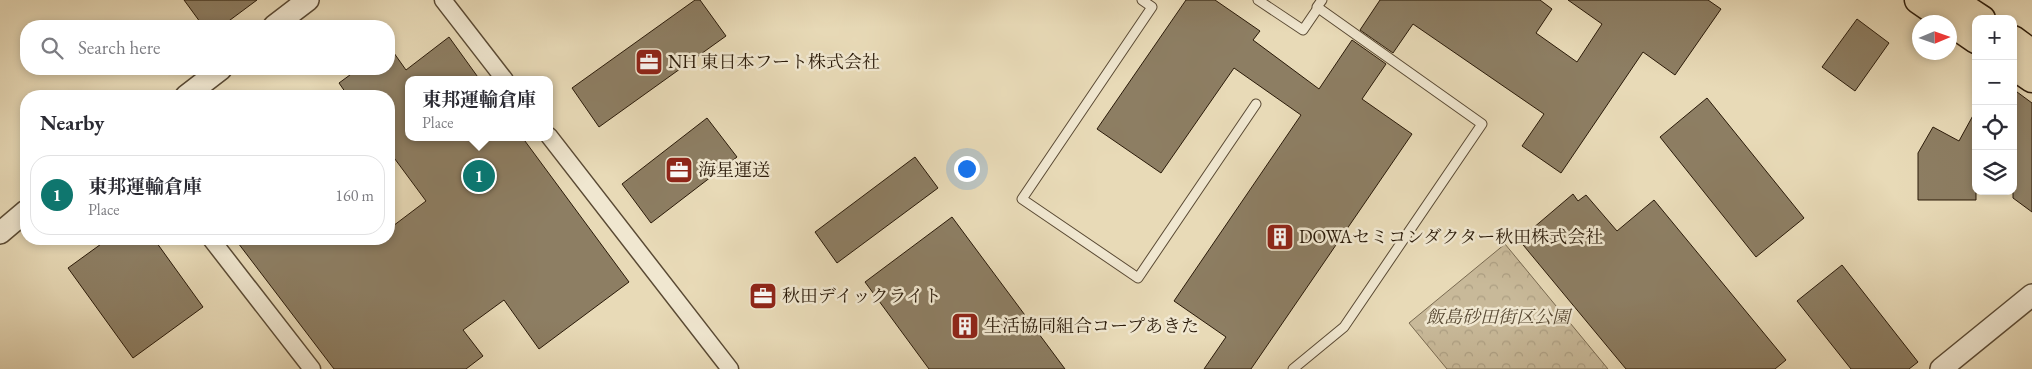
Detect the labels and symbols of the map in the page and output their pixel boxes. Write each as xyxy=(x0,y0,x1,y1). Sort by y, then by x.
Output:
north arrow xyxy=(1912,15,1957,60)
office icon: NH 東日本フート株式会社 xyxy=(634,47,664,77)
place label: NH 東日本フート株式会社 xyxy=(668,50,880,73)
office icon: 海星運送 xyxy=(664,155,694,185)
your location xyxy=(954,156,980,182)
pin: 1 xyxy=(463,157,495,195)
place label: 海星運送 xyxy=(698,158,770,181)
building icon: DOWAセミコンダクター秋田株式会社 xyxy=(1265,222,1295,252)
place label: DOWAセミコンダクター秋田株式会社 xyxy=(1299,225,1603,248)
office icon: 秋田デイックライト xyxy=(748,281,778,311)
place label: 秋田デイックライト xyxy=(782,284,942,307)
park label: 飯島砂田街区公園 xyxy=(1426,305,1573,328)
building icon: 生活協同組合コープあきた xyxy=(950,311,980,341)
place label: 生活協同組合コープあきた xyxy=(984,314,1199,337)

